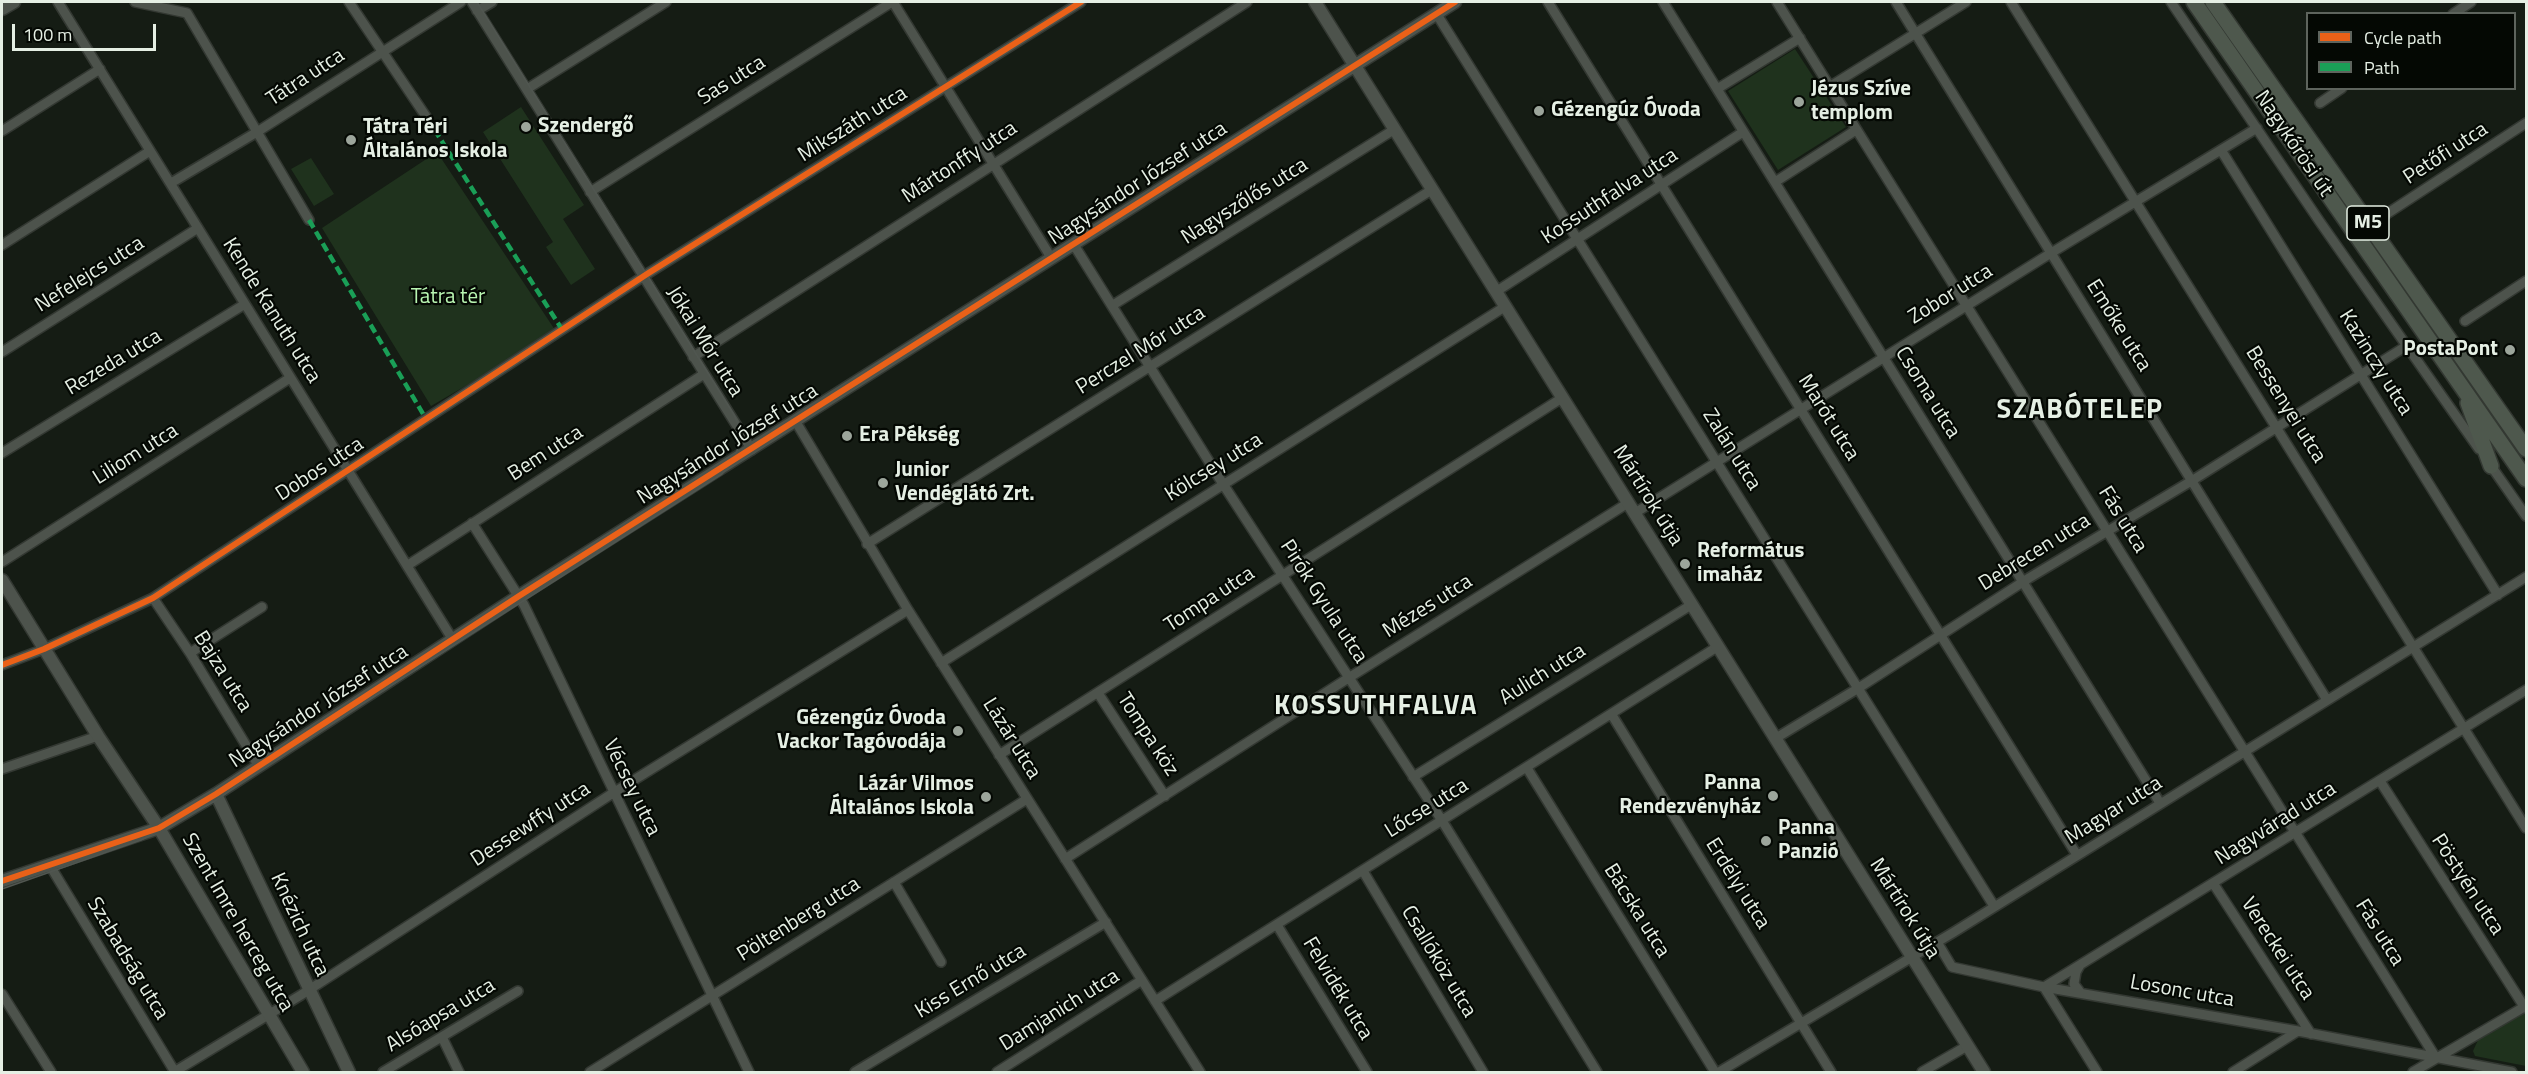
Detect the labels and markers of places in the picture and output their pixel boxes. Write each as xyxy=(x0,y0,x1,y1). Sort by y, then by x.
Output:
place label: Jézus Szíve templom xyxy=(1811,77,1911,127)
marker: Jézus Szíve templom xyxy=(1792,95,1806,109)
place label: Gézengúz Óvoda xyxy=(1551,98,1701,124)
marker: Gézengúz Óvoda xyxy=(1532,104,1546,118)
place label: Szendergő xyxy=(538,114,634,140)
place label: Tátra Téri Általános Iskola xyxy=(363,115,508,165)
marker: Szendergő xyxy=(519,120,533,134)
marker: Tátra Téri Általános Iskola xyxy=(344,133,358,147)
place label: PostaPont xyxy=(2403,337,2498,363)
marker: PostaPont xyxy=(2503,343,2517,357)
place label: Era Pékség xyxy=(859,423,960,449)
marker: Era Pékség xyxy=(840,429,854,443)
place label: Junior Vendéglátó Zrt. xyxy=(895,458,1035,508)
marker: Junior Vendéglátó Zrt. xyxy=(876,476,890,490)
place label: Református imaház xyxy=(1697,539,1804,589)
marker: Református imaház xyxy=(1678,557,1692,571)
place label: Gézengúz Óvoda Vackor Tagóvodája xyxy=(777,706,946,756)
marker: Gézengúz Óvoda Vackor Tagóvodája xyxy=(951,724,965,738)
place label: Panna Rendezvényház xyxy=(1619,771,1761,821)
place label: Lázár Vilmos Általános Iskola xyxy=(829,772,974,822)
marker: Panna Rendezvényház xyxy=(1766,789,1780,803)
marker: Lázár Vilmos Általános Iskola xyxy=(979,790,993,804)
place label: Panna Panzió xyxy=(1778,816,1839,866)
marker: Panna Panzió xyxy=(1759,834,1773,848)

